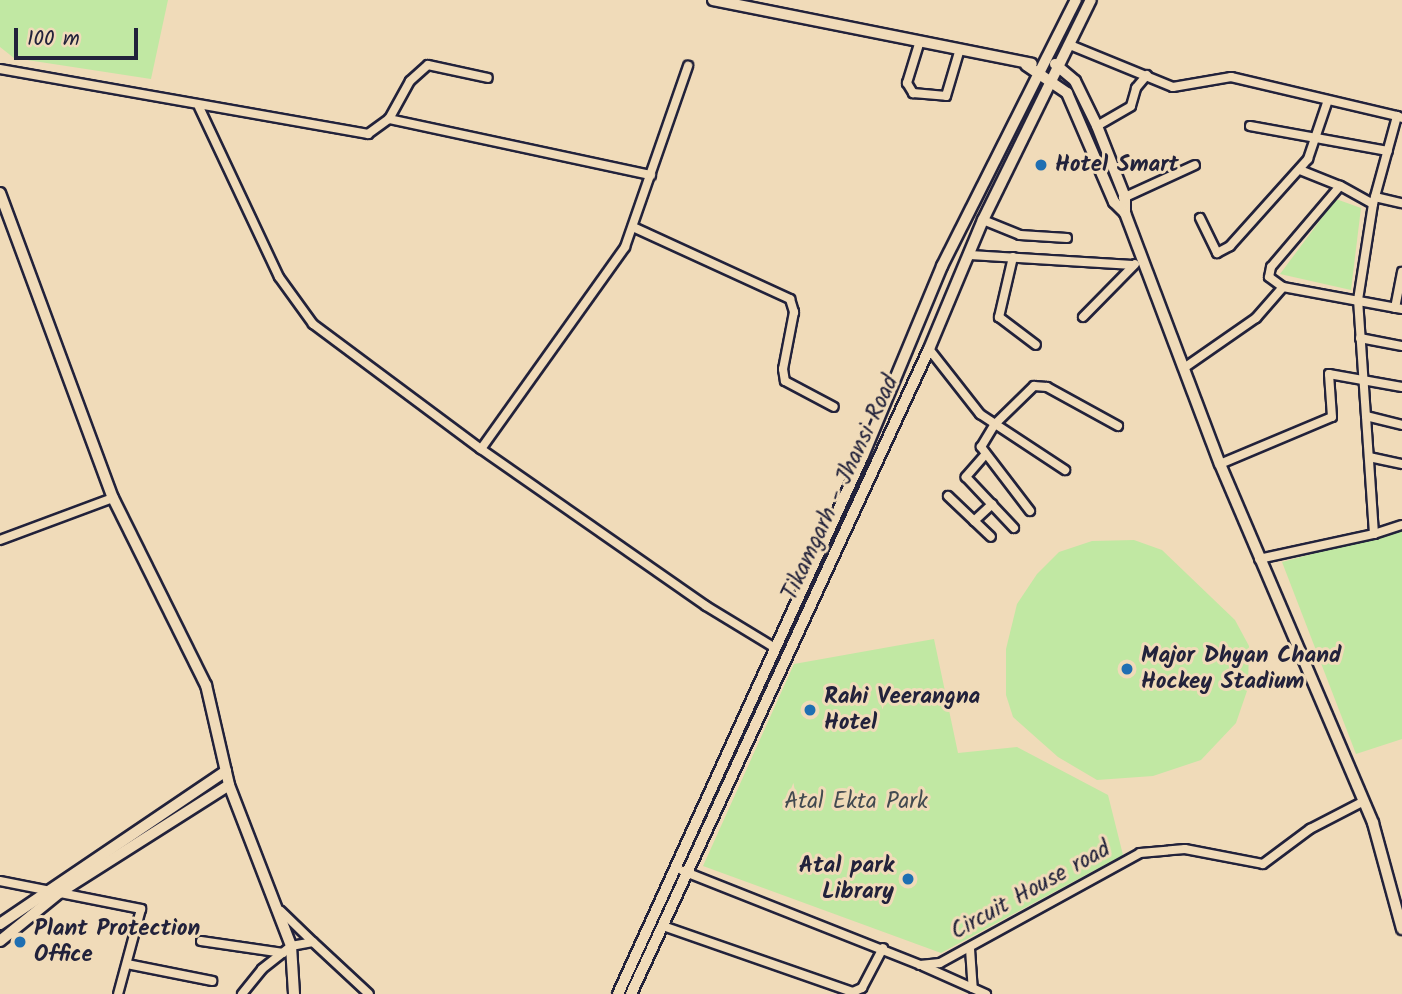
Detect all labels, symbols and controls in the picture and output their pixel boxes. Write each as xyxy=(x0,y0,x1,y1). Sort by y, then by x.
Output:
scale bar xyxy=(18,14,142,58)
text: 100 m xyxy=(27,23,80,56)
place label: Hotel Smart xyxy=(1055,151,1179,179)
marker: Hotel Smart xyxy=(1033,157,1049,173)
street label: Tikamgarh - Jhansi Road xyxy=(777,371,905,605)
place label: Major Dhyan Chand Hockey Stadium xyxy=(1141,642,1341,696)
marker: Major Dhyan Chand Hockey Stadium xyxy=(1119,661,1135,677)
place label: Rahi Veerangna Hotel xyxy=(824,683,980,737)
marker: Rahi Veerangna Hotel xyxy=(802,702,818,718)
park label: Atal Ekta Park xyxy=(784,788,928,816)
street label: Circuit House road xyxy=(946,836,1116,946)
place label: Atal park Library xyxy=(799,852,894,906)
marker: Atal park Library xyxy=(900,871,916,887)
place label: Plant Protection Office xyxy=(34,915,200,969)
marker: Plant Protection Office xyxy=(12,934,28,950)

